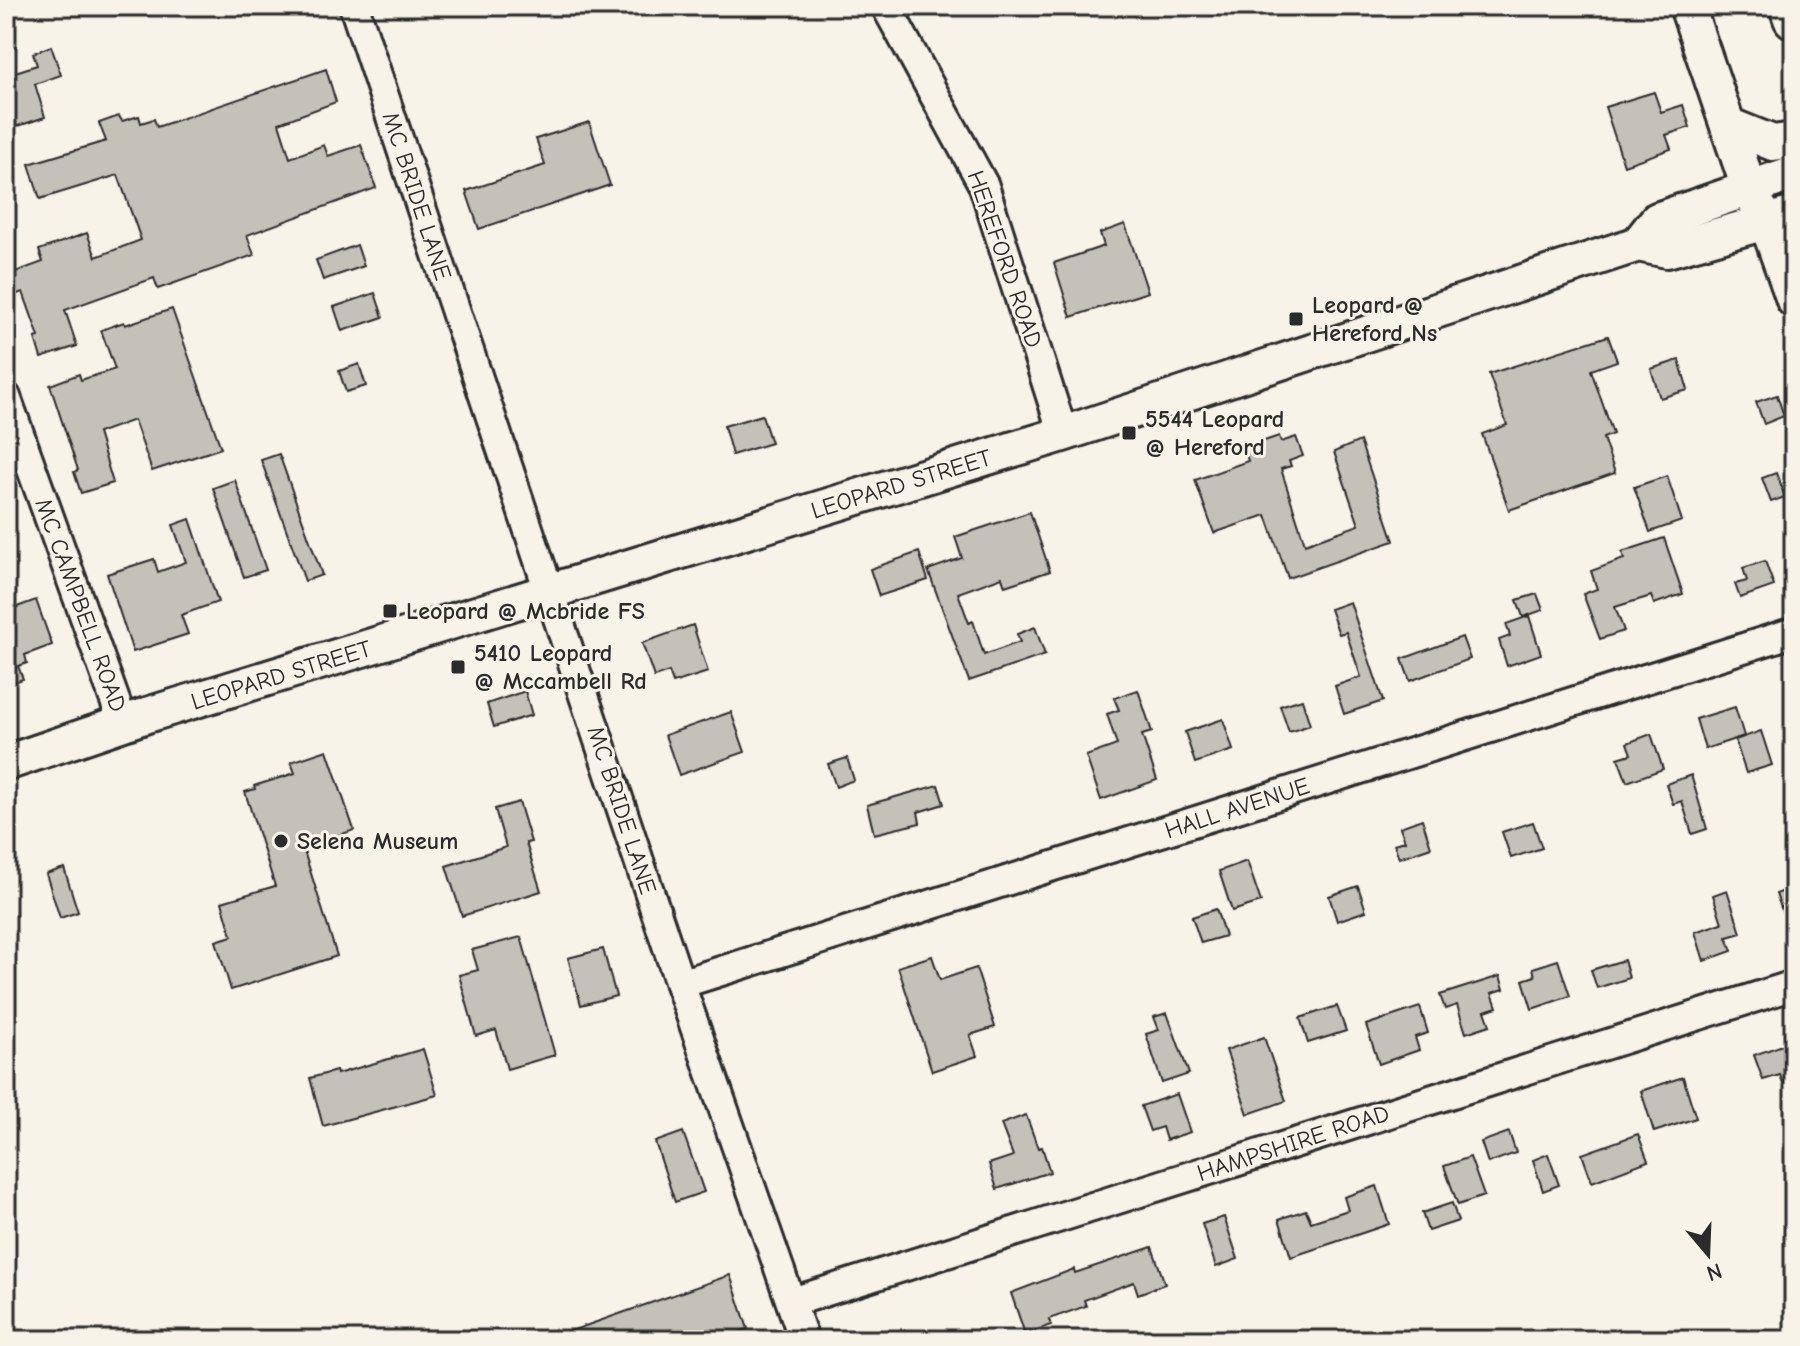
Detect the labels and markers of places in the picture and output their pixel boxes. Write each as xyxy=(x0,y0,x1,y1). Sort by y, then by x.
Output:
place label: Leopard @ Hereford Ns xyxy=(1312,291,1437,347)
marker: Leopard @ Hereford Ns xyxy=(1287,310,1305,328)
place label: 5544 Leopard @ Hereford xyxy=(1145,405,1284,461)
marker: 5544 Leopard @ Hereford xyxy=(1120,424,1138,442)
place label: Leopard @ Mcbride FS xyxy=(406,597,645,625)
marker: Leopard @ Mcbride FS xyxy=(381,602,399,620)
place label: 5410 Leopard @ Mccambell Rd xyxy=(474,639,647,695)
marker: 5410 Leopard @ Mccambell Rd xyxy=(449,658,467,676)
place label: Selena Museum xyxy=(297,827,458,855)
marker: Selena Museum xyxy=(272,832,290,850)

